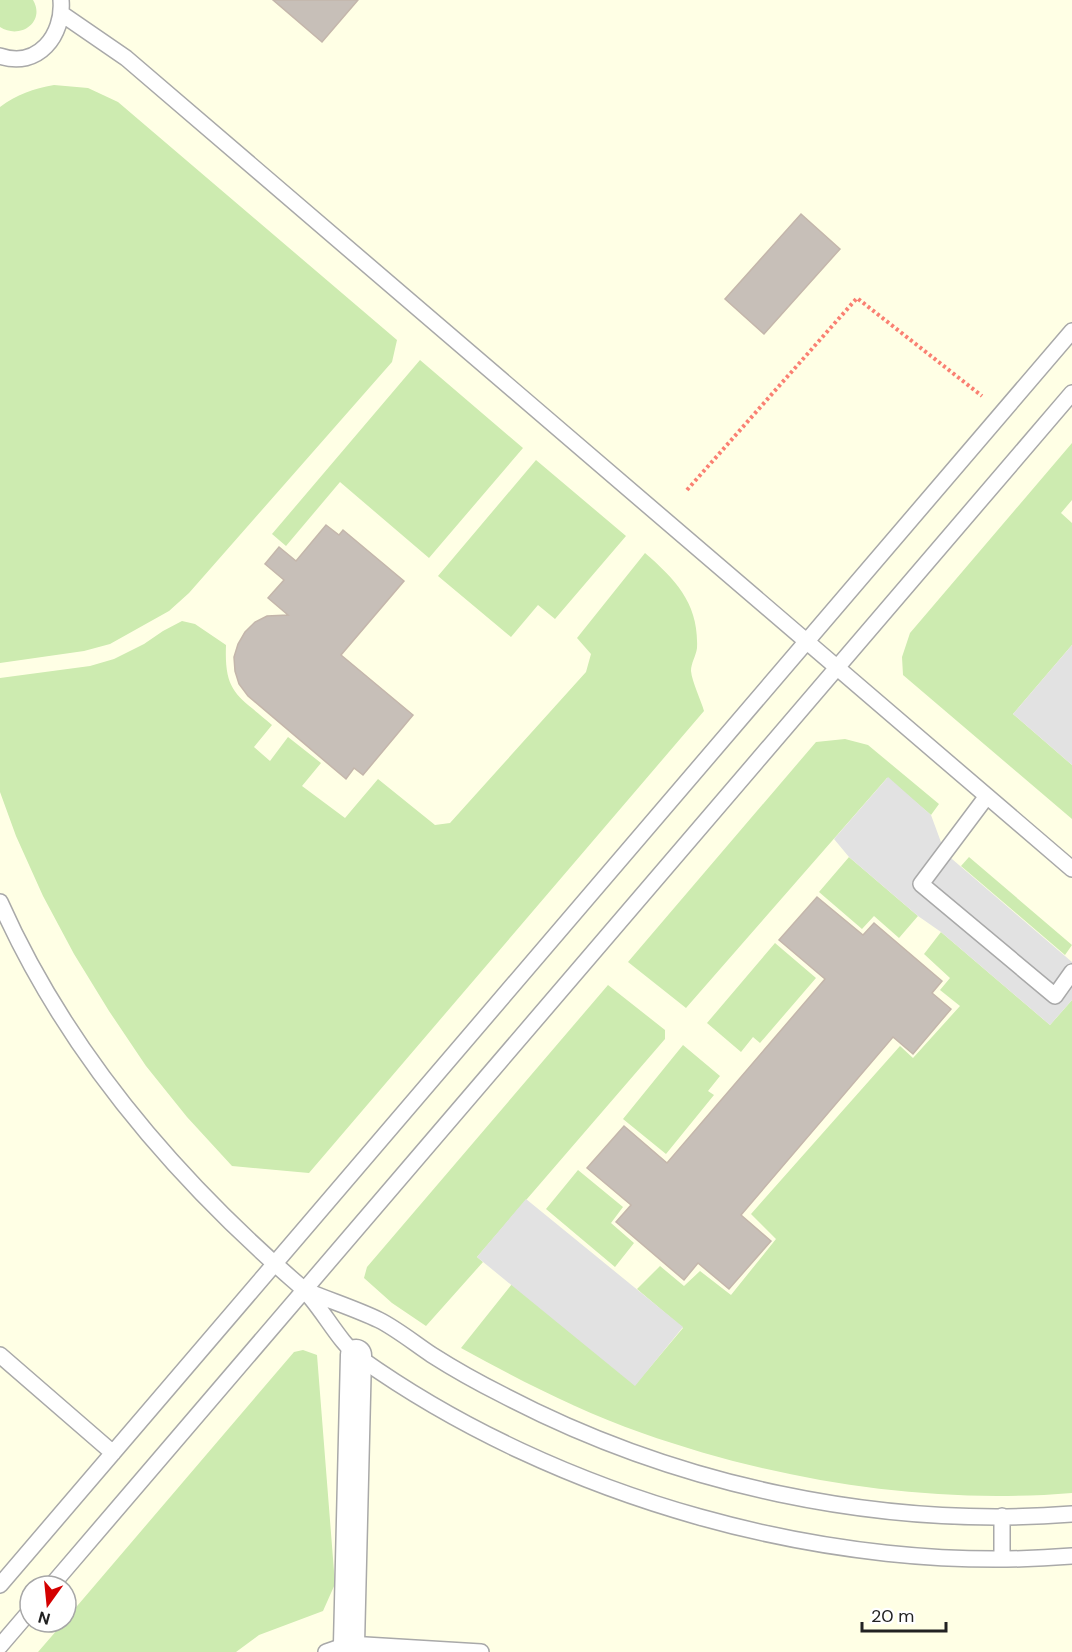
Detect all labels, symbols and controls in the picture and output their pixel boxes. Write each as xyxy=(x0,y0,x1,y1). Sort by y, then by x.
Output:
north arrow xyxy=(18,1574,78,1634)
scale bar xyxy=(862,1595,946,1633)
text: 20 m xyxy=(871,1604,914,1628)
text: N xyxy=(36,1606,53,1630)

